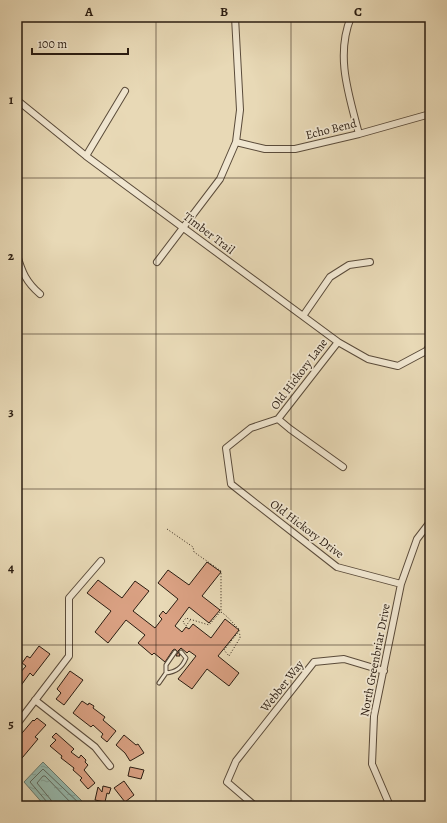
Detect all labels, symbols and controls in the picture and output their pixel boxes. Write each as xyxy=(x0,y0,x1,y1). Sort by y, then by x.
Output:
text: A xyxy=(84,3,94,20)
text: B xyxy=(220,3,228,20)
text: C xyxy=(354,3,362,20)
scale bar xyxy=(32,30,128,56)
text: 100 m xyxy=(38,36,67,52)
text: 1 xyxy=(9,91,14,108)
street label: Echo Bend xyxy=(304,115,359,143)
street label: Timber Trail xyxy=(180,208,238,258)
text: 2 xyxy=(8,247,15,264)
street label: Old Hickory Lane xyxy=(267,335,331,413)
text: 3 xyxy=(8,403,14,420)
street label: Old Hickory Drive xyxy=(267,496,347,562)
text: 4 xyxy=(8,559,14,576)
street label: North Greenbriar Drive xyxy=(356,602,394,718)
street label: Webber Way xyxy=(256,656,308,716)
text: 5 xyxy=(8,715,14,732)

